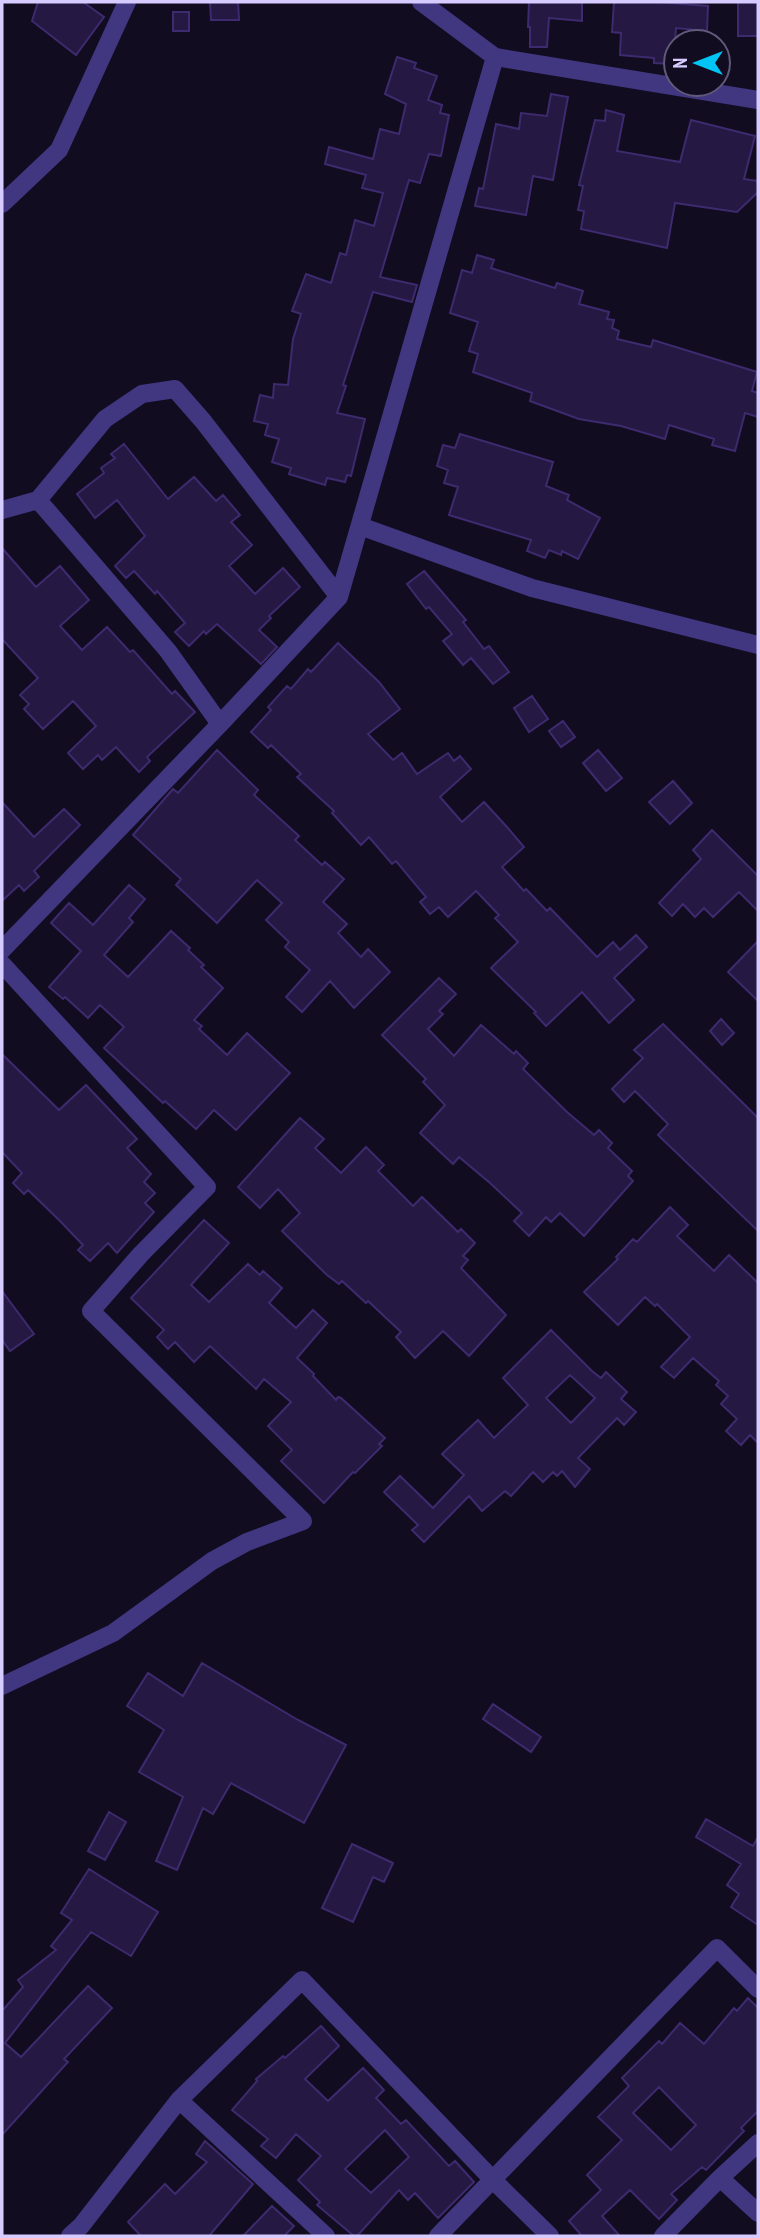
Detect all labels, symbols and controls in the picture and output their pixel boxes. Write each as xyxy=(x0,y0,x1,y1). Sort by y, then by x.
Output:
north arrow xyxy=(662,28,732,98)
text: N xyxy=(668,58,692,68)

